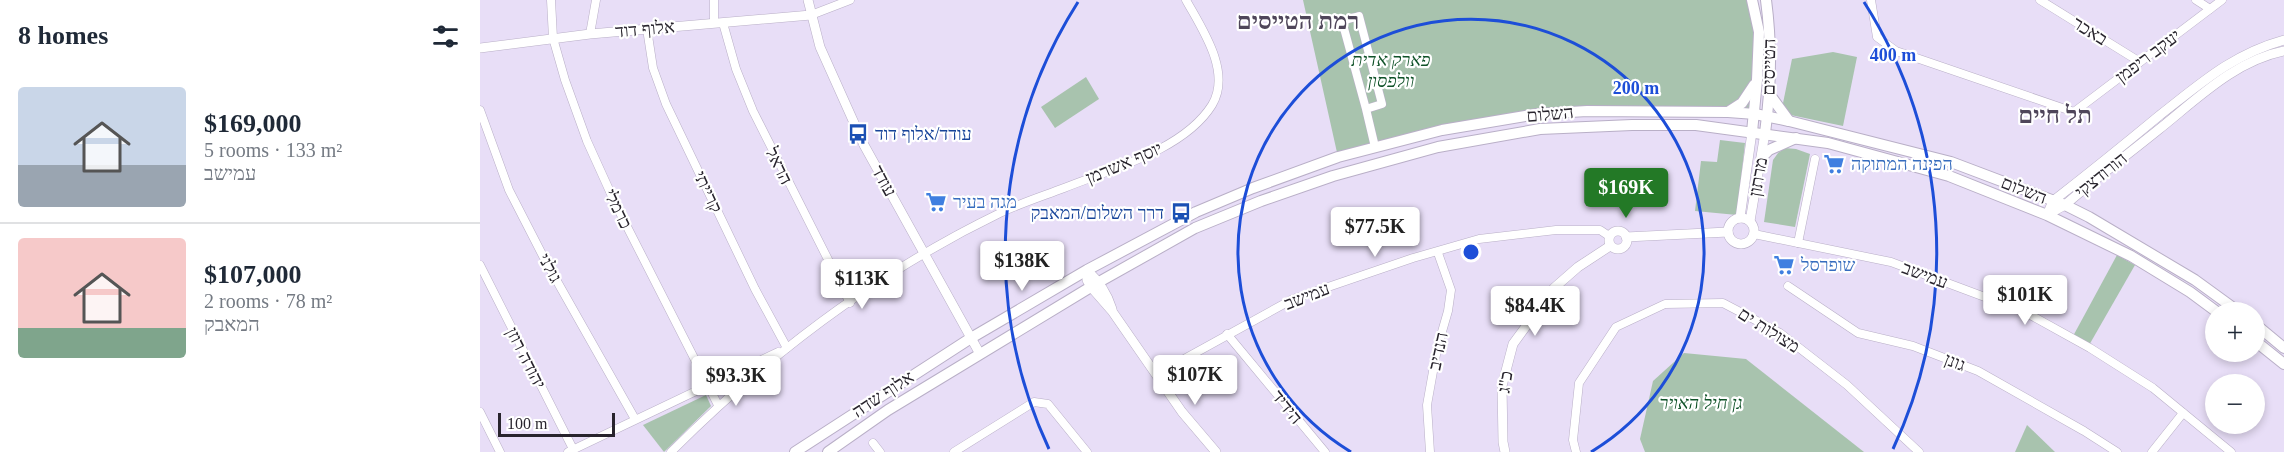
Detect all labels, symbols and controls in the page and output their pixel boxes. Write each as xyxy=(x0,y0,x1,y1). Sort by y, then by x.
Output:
district label: רמת הטייסים xyxy=(1237,8,1359,34)
street label: באכר xyxy=(2069,13,2111,49)
street label: אלוף דוד xyxy=(614,16,676,42)
icon: filters xyxy=(429,20,462,53)
text: 8 homes xyxy=(18,21,108,50)
street label: יעקב ריפמן xyxy=(2112,25,2184,87)
street label: הטייסים xyxy=(1759,38,1779,96)
text: 400 m xyxy=(1870,45,1916,65)
park label: פארק אדית וולפסון xyxy=(1351,50,1431,91)
text: 200 m xyxy=(1613,78,1659,98)
street label: השלום xyxy=(1526,102,1574,126)
district label: תל חיים xyxy=(2018,102,2092,128)
text: $169,000 xyxy=(204,109,302,138)
icon: home xyxy=(66,111,138,183)
bus stop icon: עודד/אלוף דוד xyxy=(846,122,870,146)
place label: עודד/אלוף דוד xyxy=(875,124,972,144)
street label: יוסף אשרמן xyxy=(1083,138,1165,188)
text: 5 rooms · 133 m² xyxy=(204,139,342,161)
street label: הראל xyxy=(761,143,796,188)
street label: הורודצקי xyxy=(2071,148,2131,202)
supermarket icon: הפינה המתוקה xyxy=(1822,152,1846,176)
place label: הפינה המתוקה xyxy=(1851,154,1953,174)
street label: מרתון xyxy=(1745,156,1771,198)
text: עמישב xyxy=(204,162,256,184)
street label: עודד xyxy=(867,162,901,200)
street label: קרייתי xyxy=(690,168,726,216)
pin: $169K xyxy=(1584,168,1668,219)
street label: השלום xyxy=(1998,172,2050,208)
text: $169K xyxy=(1598,176,1654,198)
street label: כרמלי xyxy=(600,186,636,232)
supermarket icon: מגה בעיר xyxy=(924,190,948,214)
place label: מגה בעיר xyxy=(953,192,1017,212)
bus stop icon: דרך השלום/המאבק xyxy=(1169,201,1193,225)
place label: דרך השלום/המאבק xyxy=(1031,203,1164,223)
pin: $77.5K xyxy=(1326,207,1424,258)
text: $77.5K xyxy=(1345,215,1405,237)
pin: $138K xyxy=(980,241,1064,292)
centre of rings xyxy=(1461,242,1481,262)
text: $138K xyxy=(994,249,1050,271)
street label: גולני xyxy=(534,250,566,286)
supermarket icon: שופרסל xyxy=(1772,253,1796,277)
place label: שופרסל xyxy=(1800,255,1856,275)
street label: עמישב xyxy=(1899,258,1951,292)
pin: $113K xyxy=(820,259,904,310)
text: $107,000 xyxy=(204,260,302,289)
icon: home xyxy=(66,262,138,334)
text: $113K xyxy=(835,267,889,289)
pin: $101K xyxy=(1983,275,2067,326)
street label: עמישב xyxy=(1281,278,1333,314)
text: $101K xyxy=(1997,283,2053,305)
pin: $84.4K xyxy=(1486,286,1584,337)
text: 2 rooms · 78 m² xyxy=(204,290,332,312)
text: $84.4K xyxy=(1505,294,1565,316)
map controls xyxy=(2205,302,2265,434)
button: + xyxy=(2205,302,2265,362)
street label: מצולות ים xyxy=(1734,303,1804,357)
text: המאבק xyxy=(204,313,260,335)
street label: יהודה רוזן xyxy=(502,324,550,392)
street label: הנדיב xyxy=(1424,330,1452,372)
street label: גונן xyxy=(1942,349,1968,375)
pin: $107K xyxy=(1153,355,1237,406)
pin: $93.3K xyxy=(687,356,785,407)
text: $107K xyxy=(1167,363,1223,385)
text: $93.3K xyxy=(706,364,766,386)
street label: אלוף שדה xyxy=(848,367,918,421)
street label: כ"ג xyxy=(1493,370,1517,394)
button: − xyxy=(2205,374,2265,434)
street label: הידיד xyxy=(1268,386,1306,428)
park label: גן חיל האויר xyxy=(1660,393,1742,413)
scale bar xyxy=(498,410,615,438)
text: 100 m xyxy=(507,415,547,432)

